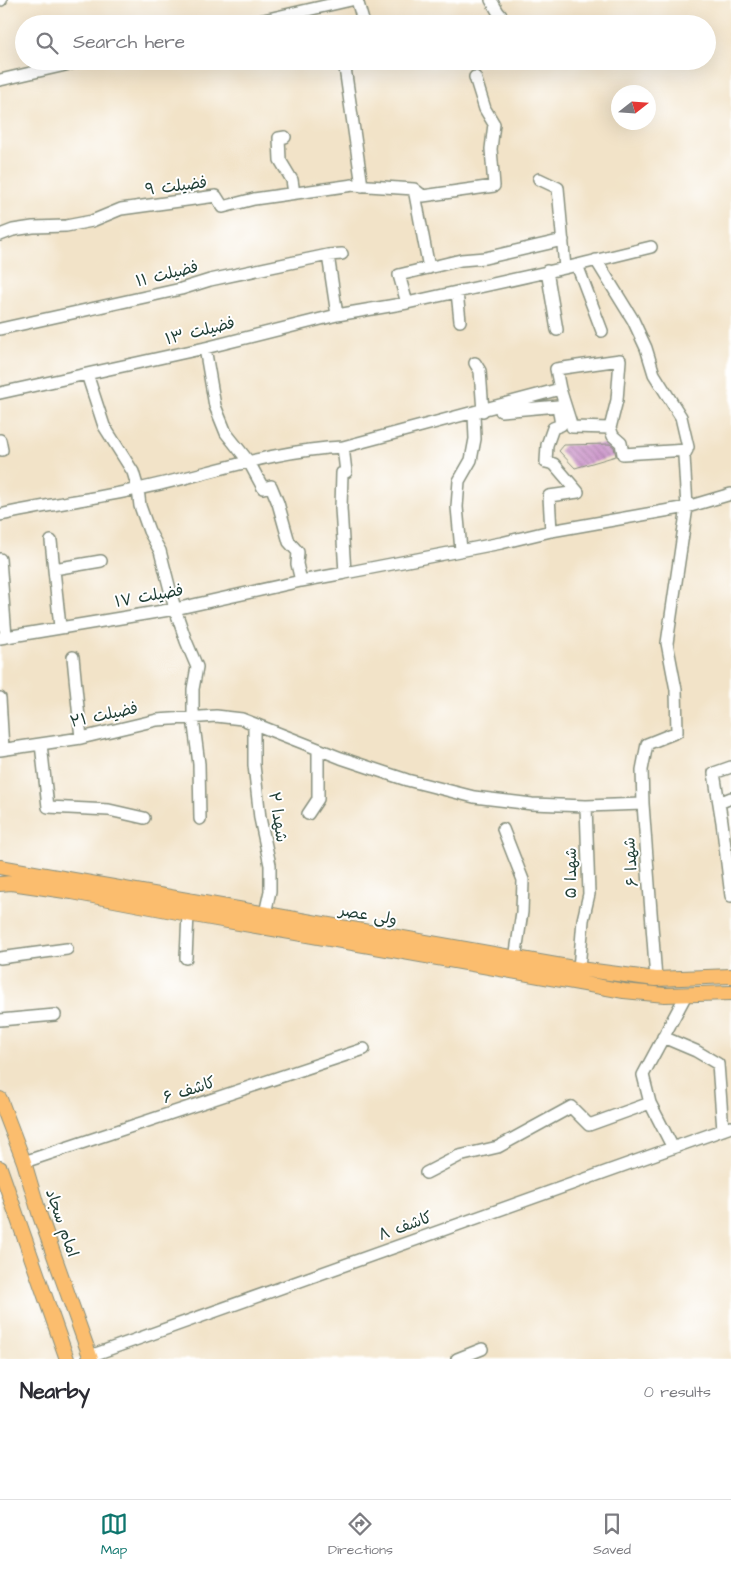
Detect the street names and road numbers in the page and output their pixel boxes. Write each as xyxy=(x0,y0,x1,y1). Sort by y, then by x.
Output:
street label: فضیلت ۹ xyxy=(144,171,208,201)
street label: فضیلت ۱۱ xyxy=(133,256,201,292)
street label: فضیلت ۱۳ xyxy=(163,312,237,350)
street label: فضیلت ۱۷ xyxy=(113,579,185,613)
street label: فضیلت ۲۱ xyxy=(68,697,140,733)
street label: شهدا ۲ xyxy=(263,790,293,844)
street label: شهدا ۶ xyxy=(618,836,644,888)
street label: شهدا ۵ xyxy=(560,847,582,899)
street label: ولی عصر xyxy=(335,899,399,931)
street label: کاشف ۶ xyxy=(160,1071,218,1109)
street label: امام سجاد xyxy=(39,1186,84,1260)
street label: کاشف ۸ xyxy=(375,1206,435,1246)

